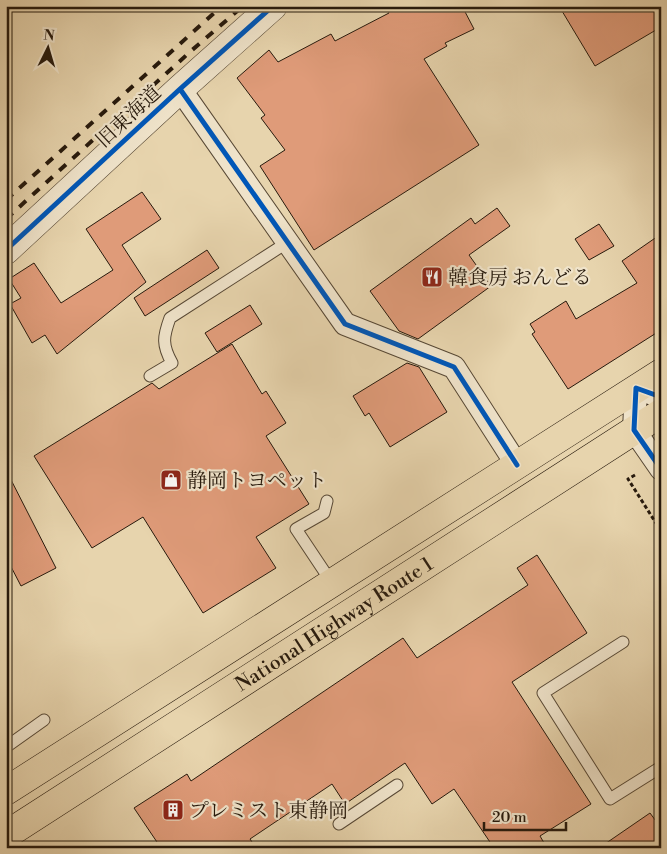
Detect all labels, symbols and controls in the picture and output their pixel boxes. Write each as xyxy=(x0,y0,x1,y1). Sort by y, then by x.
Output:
north arrow xyxy=(22,22,72,72)
text: N xyxy=(43,27,55,45)
street label: 旧東海道 xyxy=(91,81,167,154)
restaurant icon: 韓食房 おんどる xyxy=(420,265,444,289)
place label: 韓食房 おんどる xyxy=(448,266,592,291)
shop icon: 静岡トヨペット xyxy=(159,468,183,492)
place label: 静岡トヨペット xyxy=(187,469,327,494)
street label: National Highway Route 1 xyxy=(231,552,439,698)
building icon: プレミスト東静岡 xyxy=(161,798,185,822)
place label: プレミスト東静岡 xyxy=(189,799,348,824)
scale bar xyxy=(484,799,567,831)
text: 20 m xyxy=(492,808,527,827)

